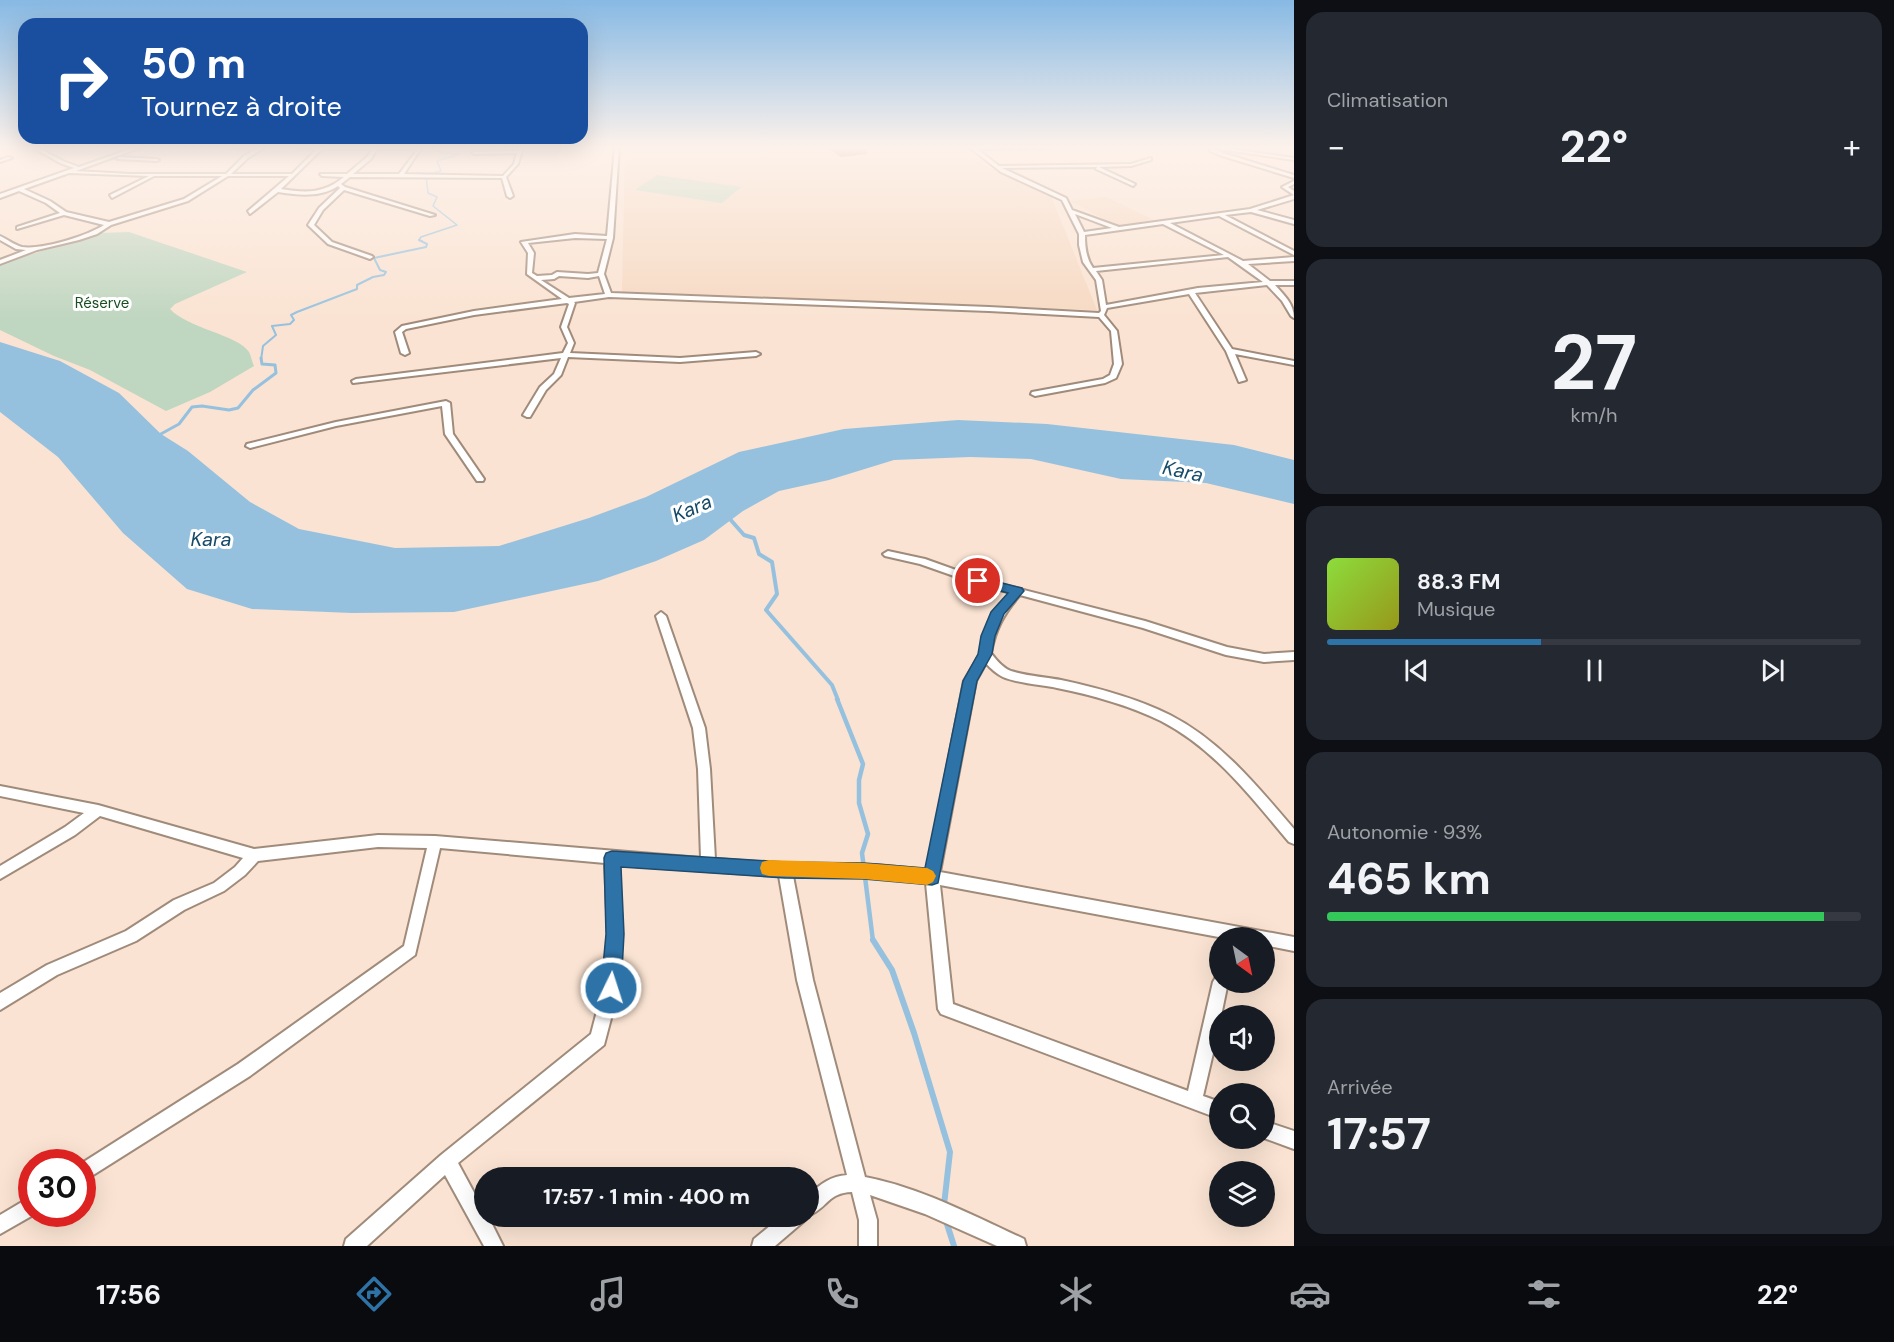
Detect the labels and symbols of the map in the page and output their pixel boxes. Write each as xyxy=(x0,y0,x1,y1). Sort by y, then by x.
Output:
park label: Réserve xyxy=(75,293,129,313)
water label: Kara xyxy=(1160,454,1206,488)
water label: Kara xyxy=(668,488,716,528)
water label: Kara xyxy=(191,526,231,552)
pin xyxy=(952,555,1003,606)
north arrow xyxy=(1209,927,1275,993)
position arrow xyxy=(579,956,643,1020)
speed limit sign: 30 xyxy=(18,1149,96,1227)

